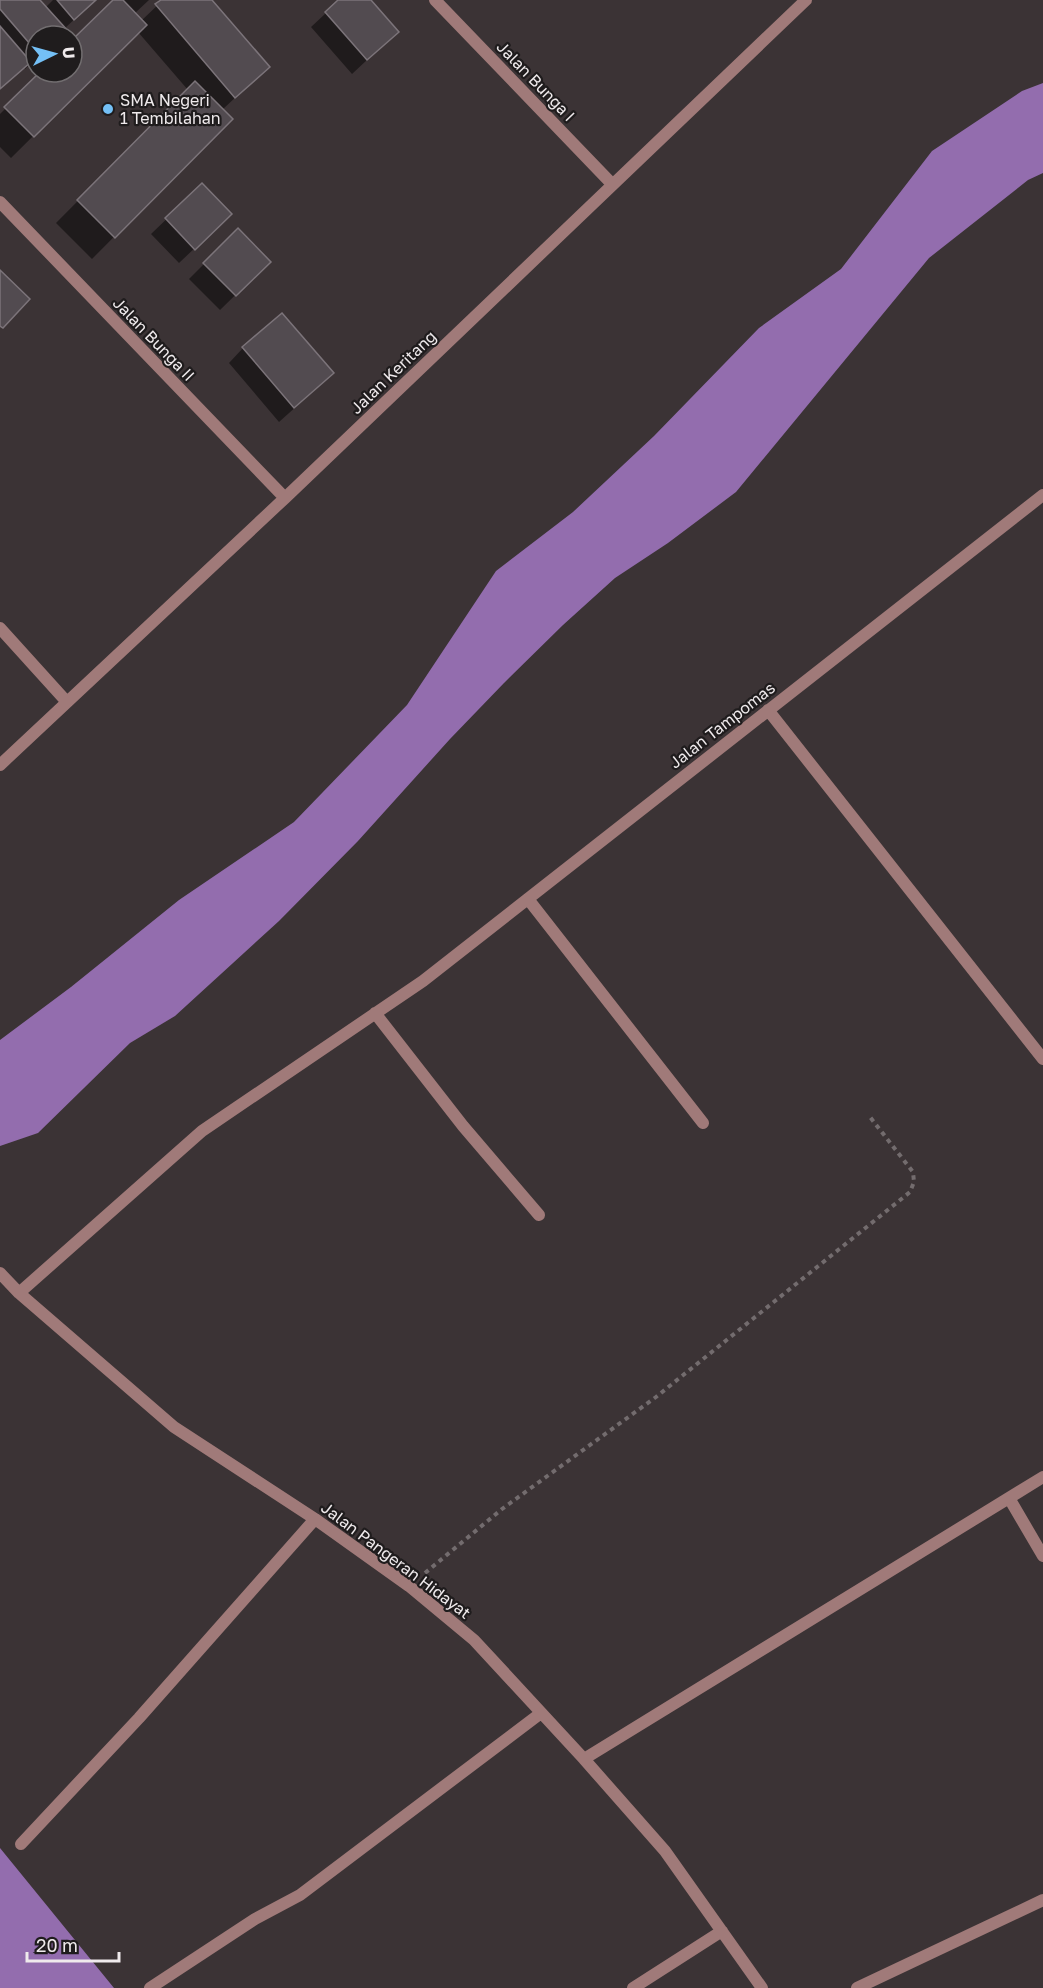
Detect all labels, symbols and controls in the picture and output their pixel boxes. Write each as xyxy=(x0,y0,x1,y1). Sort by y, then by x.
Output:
north arrow xyxy=(24,24,84,84)
street label: Jalan Bunga I xyxy=(493,37,579,125)
text: U xyxy=(58,46,79,59)
place label: SMA Negeri 1 Tembilahan xyxy=(120,90,221,128)
marker: SMA Negeri 1 Tembilahan xyxy=(101,102,115,116)
street label: Jalan Bunga II xyxy=(109,293,199,385)
street label: Jalan Keritang xyxy=(346,326,440,418)
street label: Jalan Tampomas xyxy=(665,677,779,773)
street label: Jalan Pangeran Hidayat xyxy=(317,1497,475,1623)
scale bar xyxy=(27,1925,118,1963)
text: 20 m xyxy=(36,1934,78,1956)

